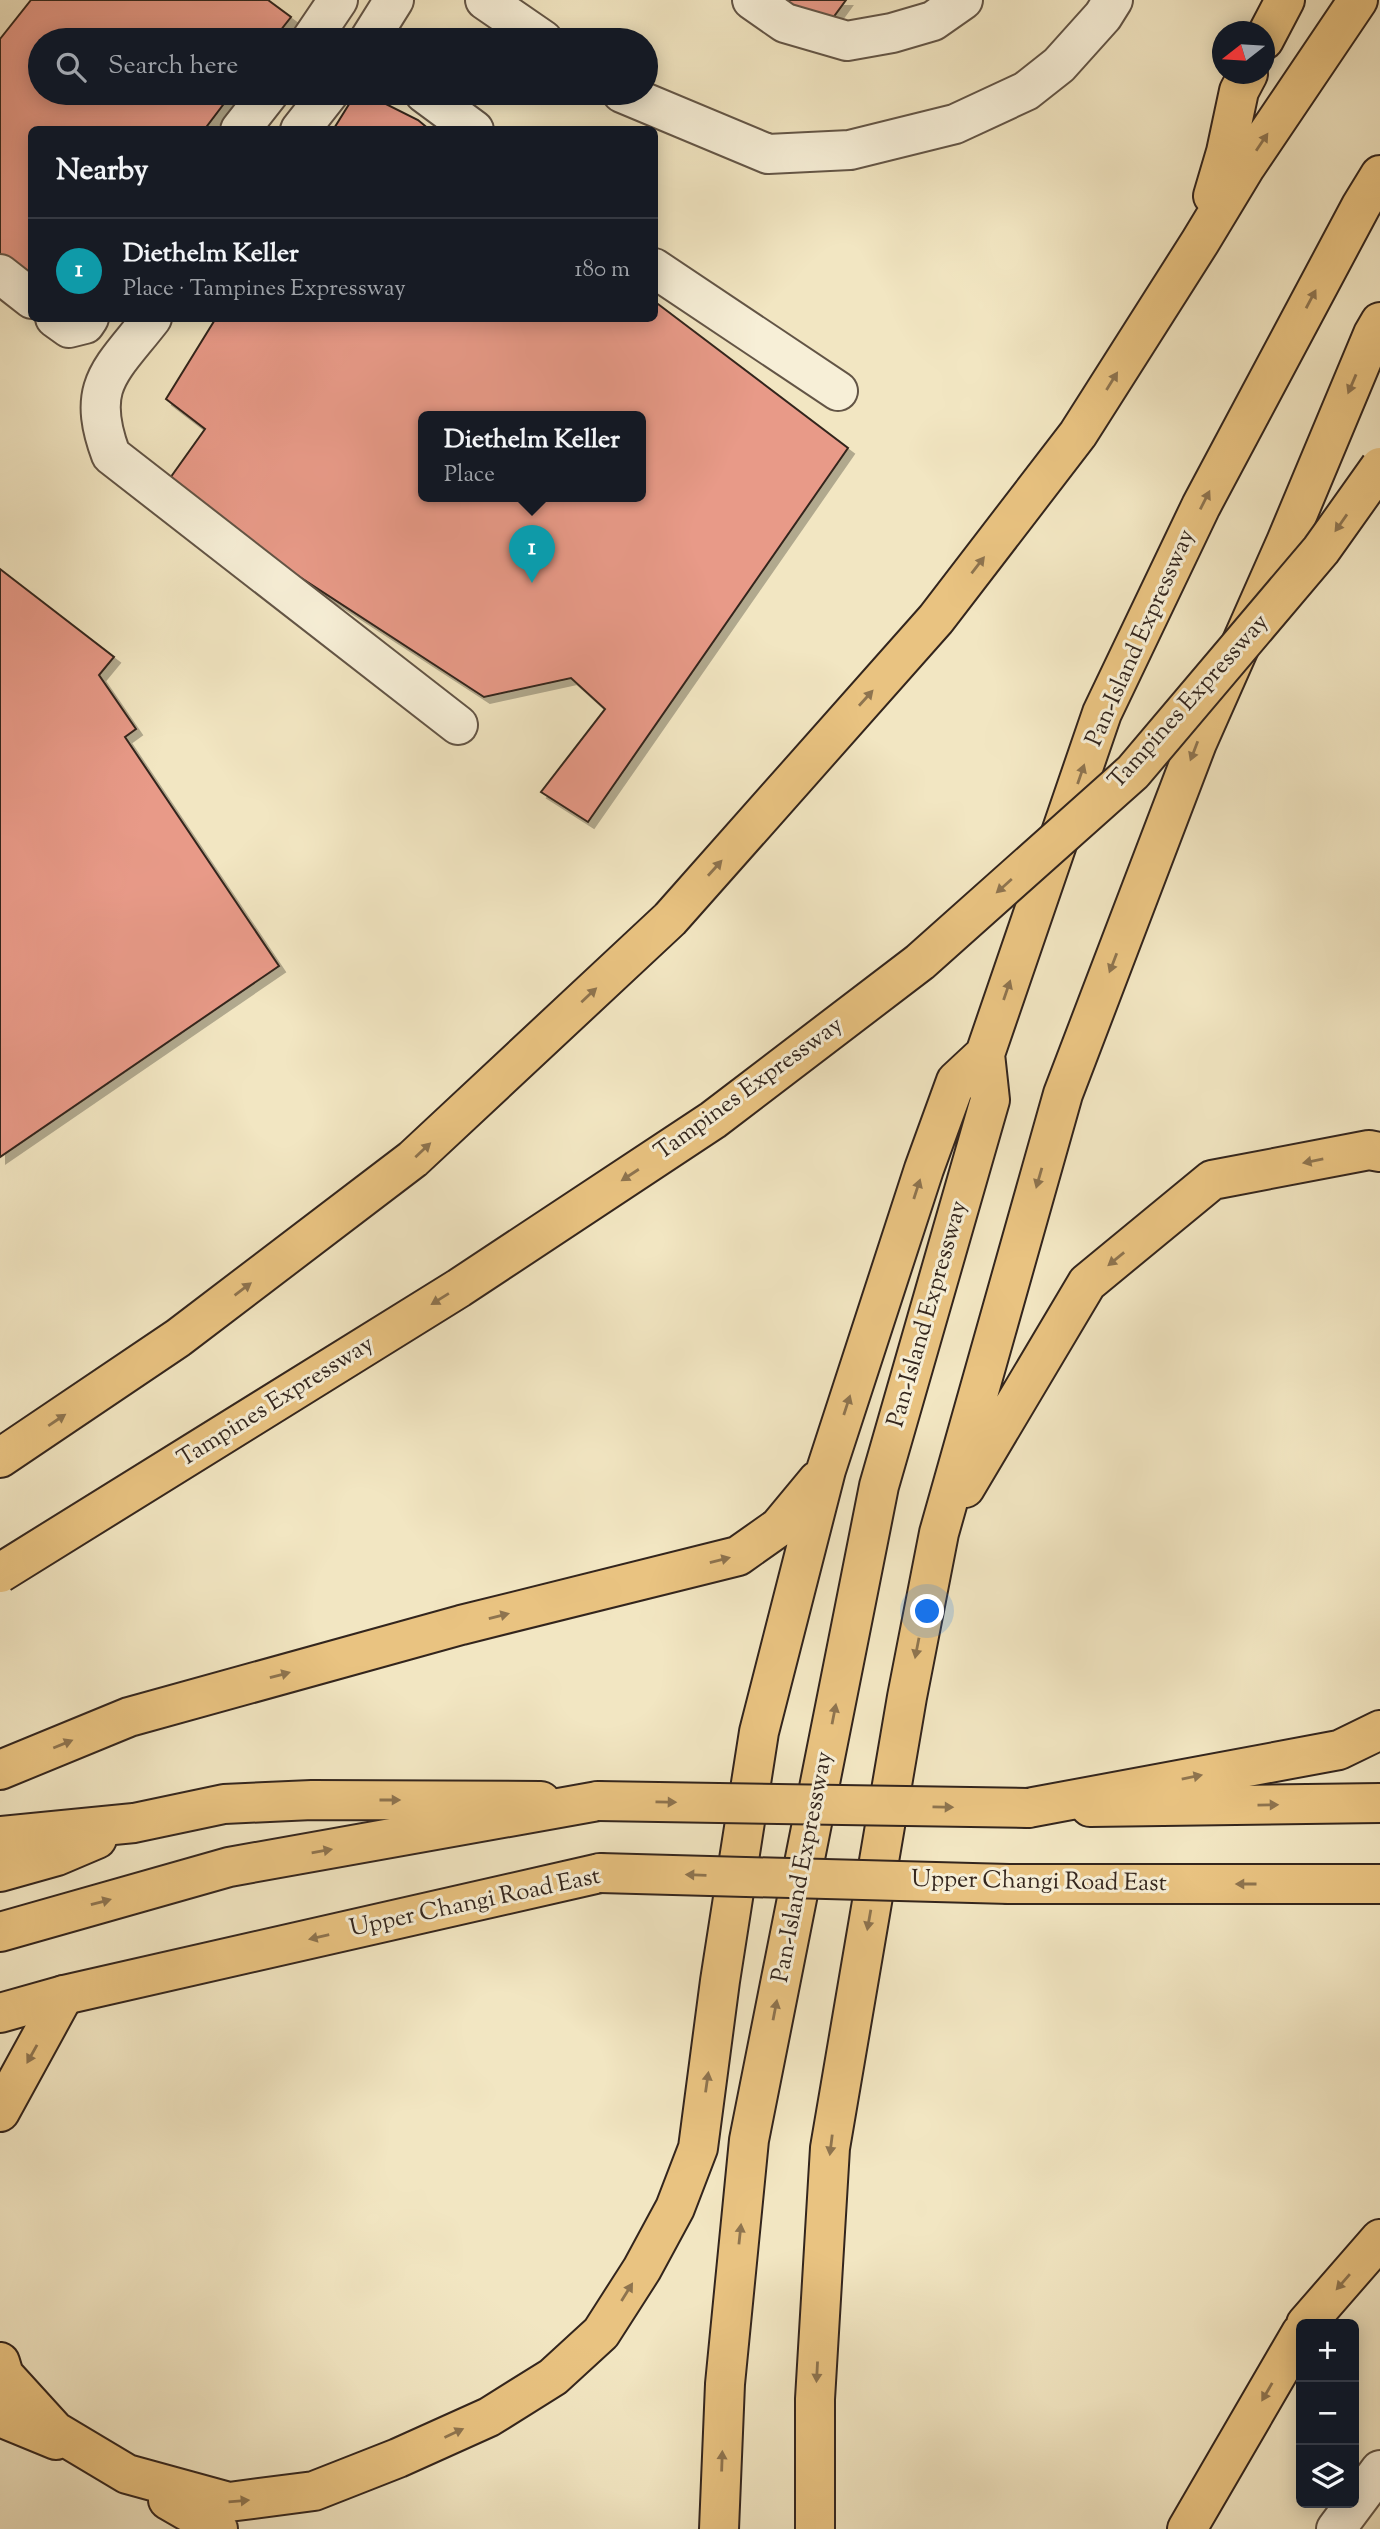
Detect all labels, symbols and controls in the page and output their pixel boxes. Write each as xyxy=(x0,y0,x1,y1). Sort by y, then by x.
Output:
north arrow xyxy=(1212,21,1275,84)
search box xyxy=(28,28,658,105)
icon: search xyxy=(52,48,90,86)
text: Search here xyxy=(108,48,238,85)
one-way arrow xyxy=(1255,133,1268,152)
text: Nearby xyxy=(56,150,148,193)
text: Diethelm Keller xyxy=(123,236,299,273)
text: 1 xyxy=(75,254,83,287)
text: 180 m xyxy=(575,254,630,287)
text: Place · Tampines Expressway xyxy=(123,273,406,306)
one-way arrow xyxy=(1305,289,1317,309)
one-way arrow xyxy=(1105,372,1118,391)
one-way arrow xyxy=(1346,374,1357,395)
popup xyxy=(418,411,646,502)
text: Diethelm Keller xyxy=(444,422,620,459)
text: Place xyxy=(444,459,495,492)
one-way arrow xyxy=(1198,490,1210,510)
one-way arrow xyxy=(1334,514,1348,532)
street label: Pan-Island Expressway xyxy=(1078,524,1204,752)
pin: 1 xyxy=(509,525,555,583)
one-way arrow xyxy=(970,556,985,574)
street label: Tampines Expressway xyxy=(1101,607,1277,797)
one-way arrow xyxy=(858,689,874,707)
one-way arrow xyxy=(1189,740,1200,761)
one-way arrow xyxy=(1076,764,1087,785)
one-way arrow xyxy=(707,859,723,877)
one-way arrow xyxy=(996,878,1013,894)
one-way arrow xyxy=(1107,953,1118,974)
one-way arrow xyxy=(1002,979,1013,1000)
one-way arrow xyxy=(580,987,597,1003)
street label: Tampines Expressway xyxy=(648,1009,850,1169)
one-way arrow xyxy=(414,1142,432,1158)
one-way arrow xyxy=(1302,1155,1324,1166)
one-way arrow xyxy=(1033,1167,1044,1189)
one-way arrow xyxy=(621,1168,640,1181)
one-way arrow xyxy=(912,1178,923,1199)
street label: Pan-Island Expressway xyxy=(879,1197,977,1431)
one-way arrow xyxy=(1107,1251,1124,1266)
one-way arrow xyxy=(233,1281,251,1296)
one-way arrow xyxy=(431,1293,450,1306)
street label: Tampines Expressway xyxy=(171,1328,381,1476)
one-way arrow xyxy=(842,1394,852,1415)
one-way arrow xyxy=(47,1413,66,1426)
one-way arrow xyxy=(709,1554,731,1565)
your location xyxy=(910,1594,944,1628)
one-way arrow xyxy=(488,1610,510,1621)
one-way arrow xyxy=(911,1637,922,1659)
one-way arrow xyxy=(270,1670,291,1680)
one-way arrow xyxy=(828,1703,839,1725)
one-way arrow xyxy=(53,1739,74,1750)
street label: Pan-Island Expressway xyxy=(764,1749,842,1985)
one-way arrow xyxy=(1181,1772,1203,1783)
one-way arrow xyxy=(379,1794,401,1806)
one-way arrow xyxy=(655,1797,677,1808)
one-way arrow xyxy=(1257,1799,1279,1811)
one-way arrow xyxy=(932,1801,954,1812)
one-way arrow xyxy=(311,1845,333,1856)
street label: Upper Changi Road East xyxy=(346,1860,604,1946)
street label: Upper Changi Road East xyxy=(911,1863,1167,1901)
one-way arrow xyxy=(684,1870,706,1881)
one-way arrow xyxy=(1235,1878,1257,1890)
one-way arrow xyxy=(90,1897,111,1907)
one-way arrow xyxy=(863,1909,874,1931)
one-way arrow xyxy=(308,1932,330,1943)
one-way arrow xyxy=(770,1999,781,2021)
one-way arrow xyxy=(26,2044,38,2063)
one-way arrow xyxy=(701,2071,712,2093)
one-way arrow xyxy=(826,2134,837,2156)
one-way arrow xyxy=(735,2223,746,2245)
one-way arrow xyxy=(1336,2273,1351,2290)
one-way arrow xyxy=(620,2283,633,2302)
map controls xyxy=(1296,2319,1359,2508)
button: + xyxy=(1296,2319,1359,2382)
one-way arrow xyxy=(811,2361,822,2383)
one-way arrow xyxy=(1261,2382,1273,2401)
button: − xyxy=(1296,2382,1359,2445)
one-way arrow xyxy=(444,2427,464,2439)
button: layers xyxy=(1296,2445,1359,2508)
one-way arrow xyxy=(717,2450,728,2472)
one-way arrow xyxy=(228,2495,250,2506)

